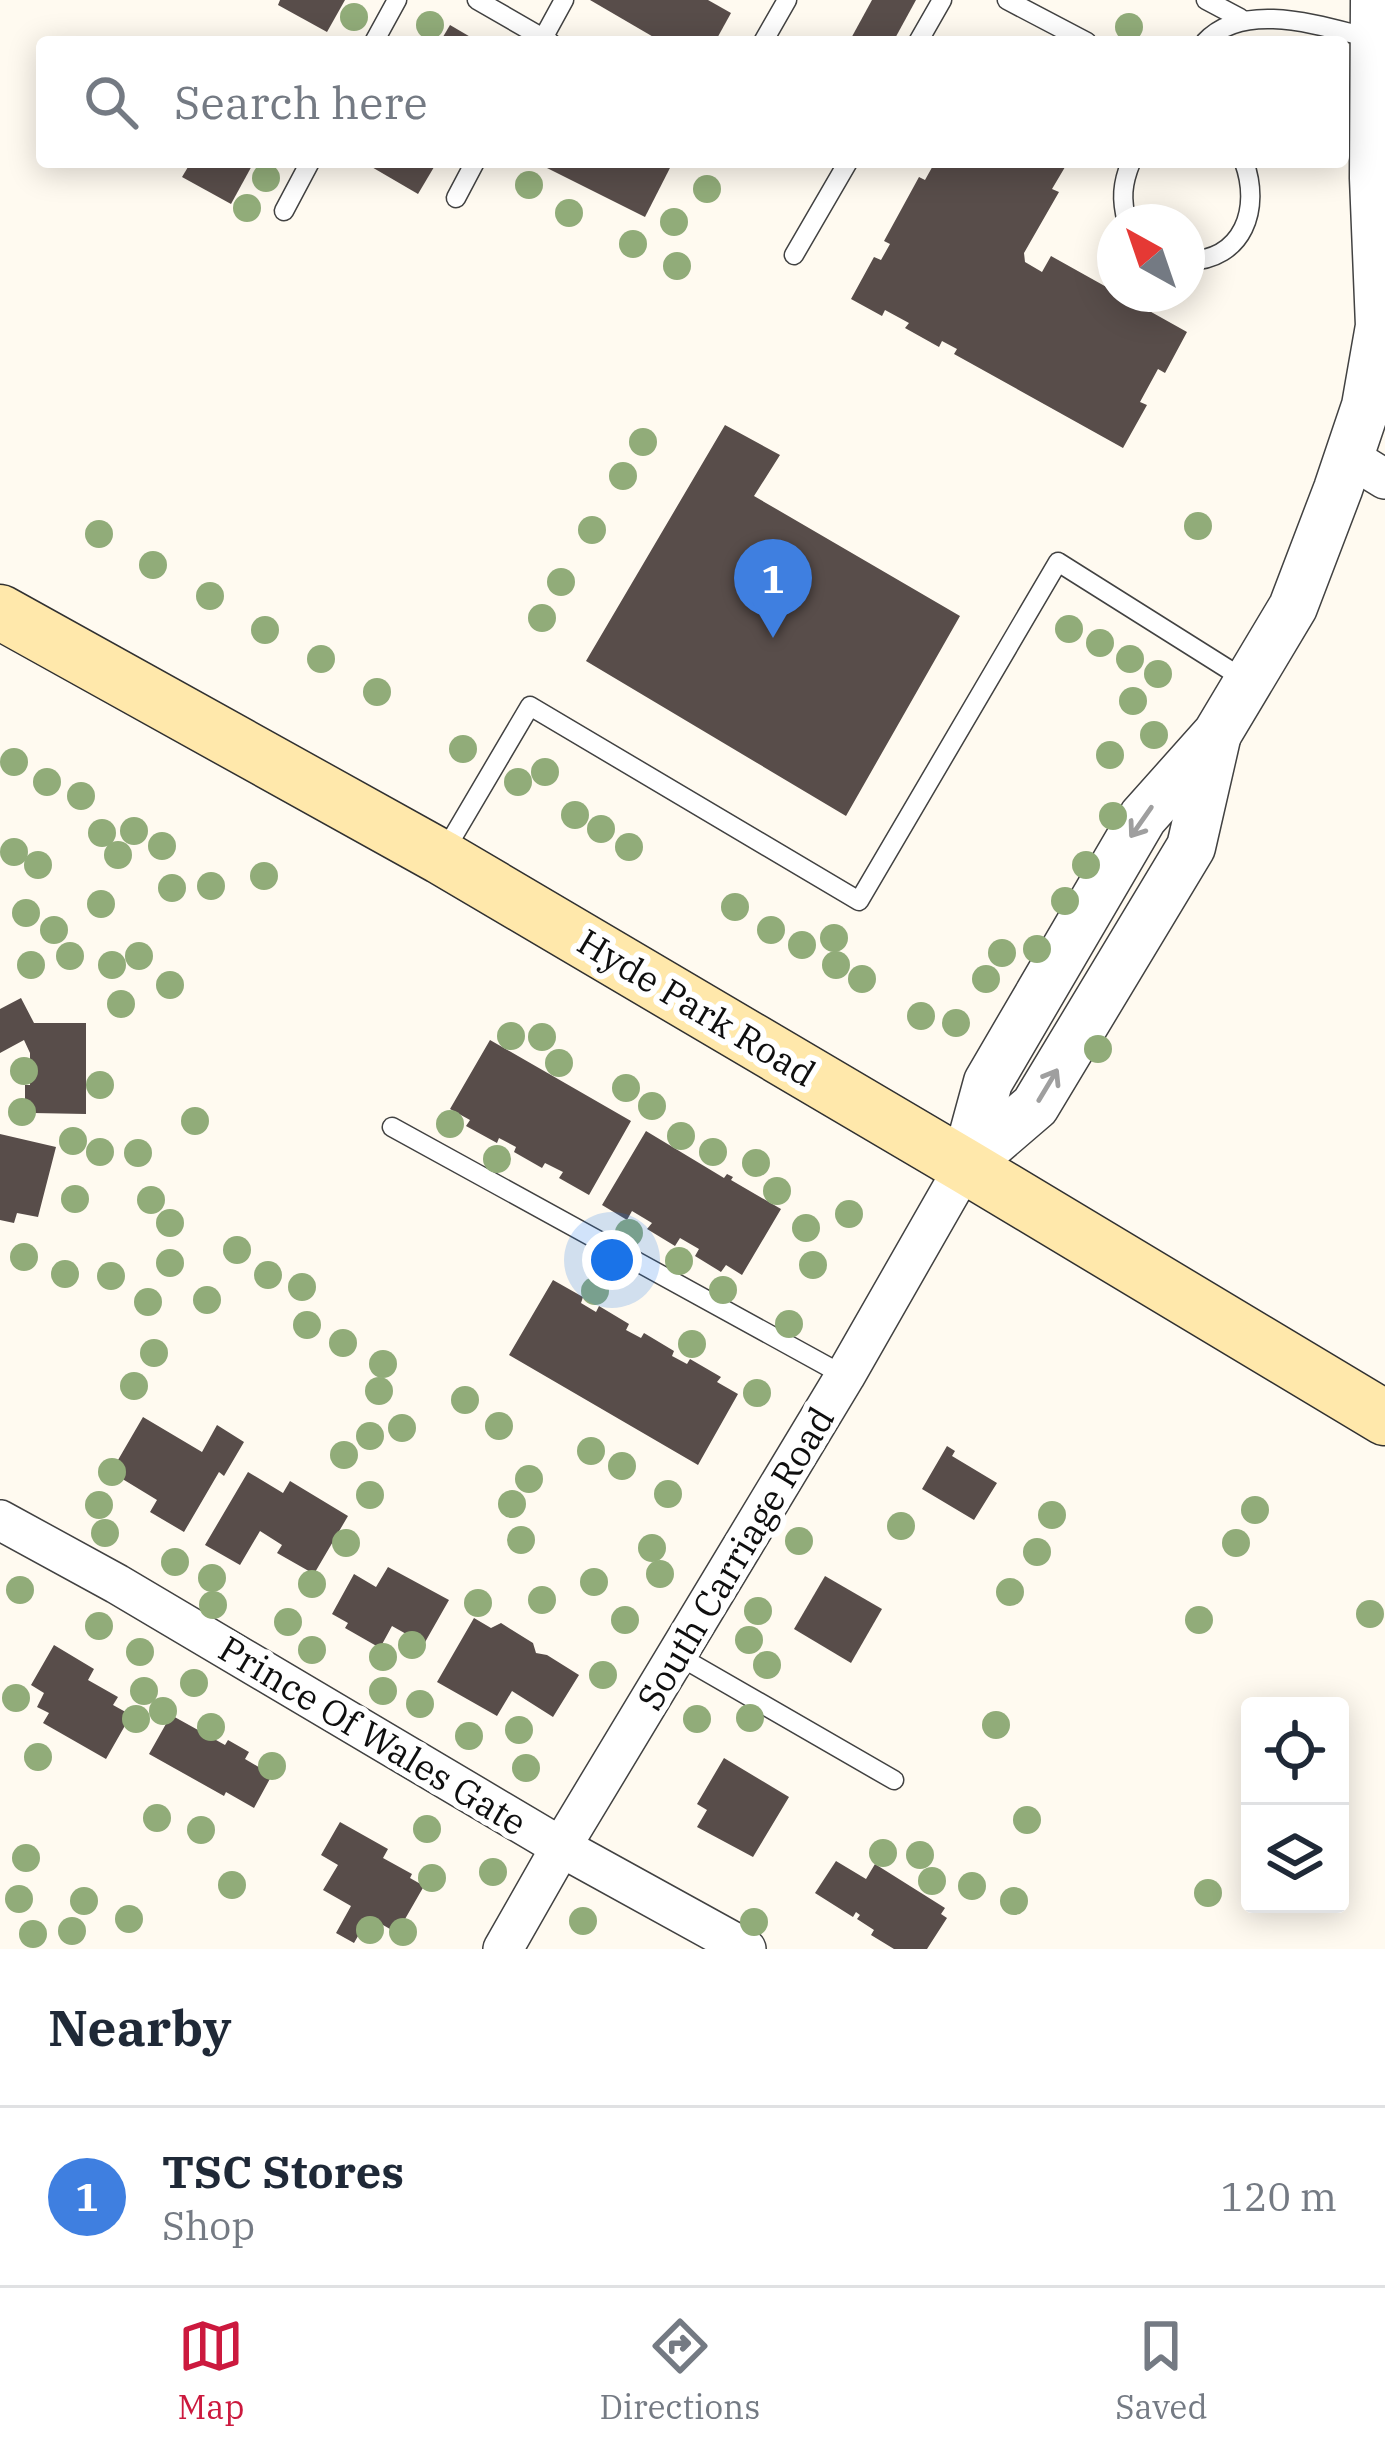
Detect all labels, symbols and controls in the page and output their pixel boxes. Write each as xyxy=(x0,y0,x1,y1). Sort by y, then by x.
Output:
search box xyxy=(36,36,1349,168)
icon: search xyxy=(78,69,144,135)
text: Search here xyxy=(174,73,428,131)
north arrow xyxy=(1097,204,1205,312)
pin: 1 xyxy=(734,539,812,638)
one-way arrow xyxy=(1129,805,1154,839)
street label: Hyde Park Road xyxy=(569,917,825,1097)
one-way arrow xyxy=(1036,1069,1060,1103)
your location xyxy=(582,1230,642,1290)
street label: South Carriage Road xyxy=(626,1398,844,1718)
street label: Prince Of Wales Gate xyxy=(211,1625,535,1845)
map controls xyxy=(1241,1697,1349,1913)
button: locate xyxy=(1241,1697,1349,1805)
button: layers xyxy=(1241,1805,1349,1913)
text: Nearby xyxy=(48,1994,232,2060)
text: TSC Stores xyxy=(162,2142,404,2200)
text: 1 xyxy=(75,2171,99,2222)
text: 120 m xyxy=(1221,2171,1337,2222)
text: Shop xyxy=(162,2200,255,2251)
tab: Map xyxy=(177,2313,244,2428)
tab: Directions xyxy=(599,2313,760,2428)
tab: Saved xyxy=(1115,2313,1208,2428)

